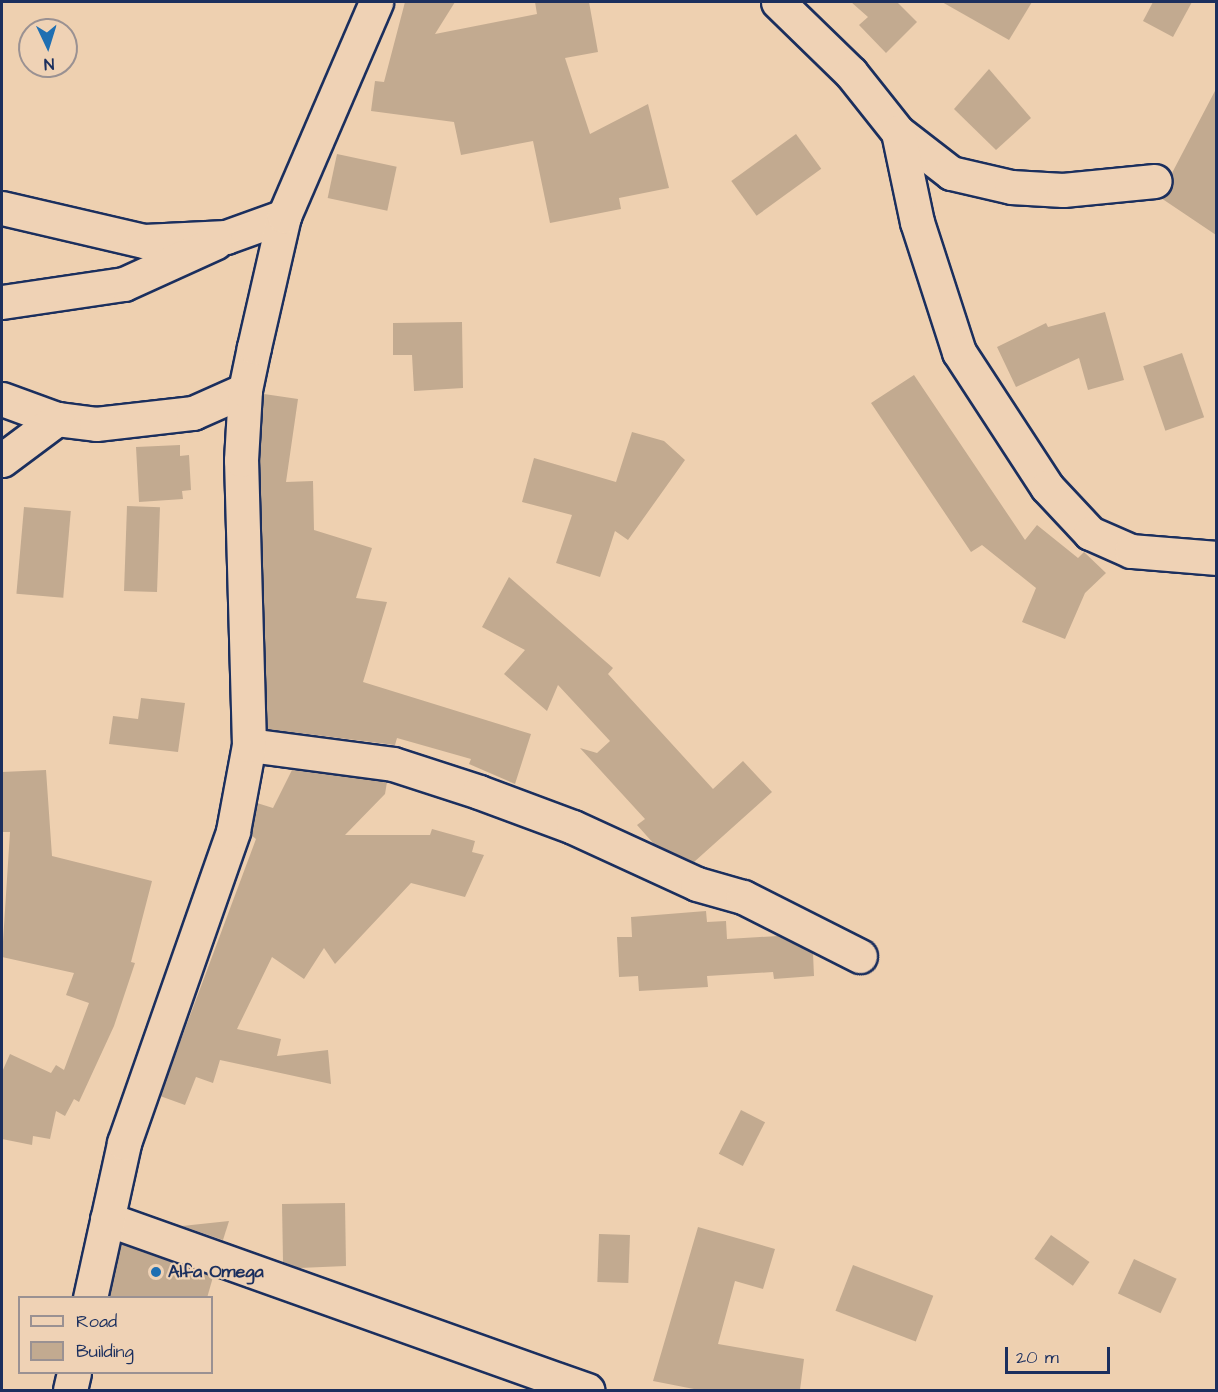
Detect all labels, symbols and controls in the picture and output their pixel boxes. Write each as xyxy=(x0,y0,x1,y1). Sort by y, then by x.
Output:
north arrow xyxy=(18,18,78,78)
text: N xyxy=(43,53,55,75)
place label: Alfa Omega xyxy=(168,1261,264,1283)
marker: Alfa Omega xyxy=(149,1265,163,1279)
legend xyxy=(18,1296,213,1374)
text: Road xyxy=(76,1309,117,1334)
scale bar xyxy=(1008,1335,1113,1373)
text: Building xyxy=(76,1339,134,1364)
text: 20 m xyxy=(1016,1345,1059,1370)

